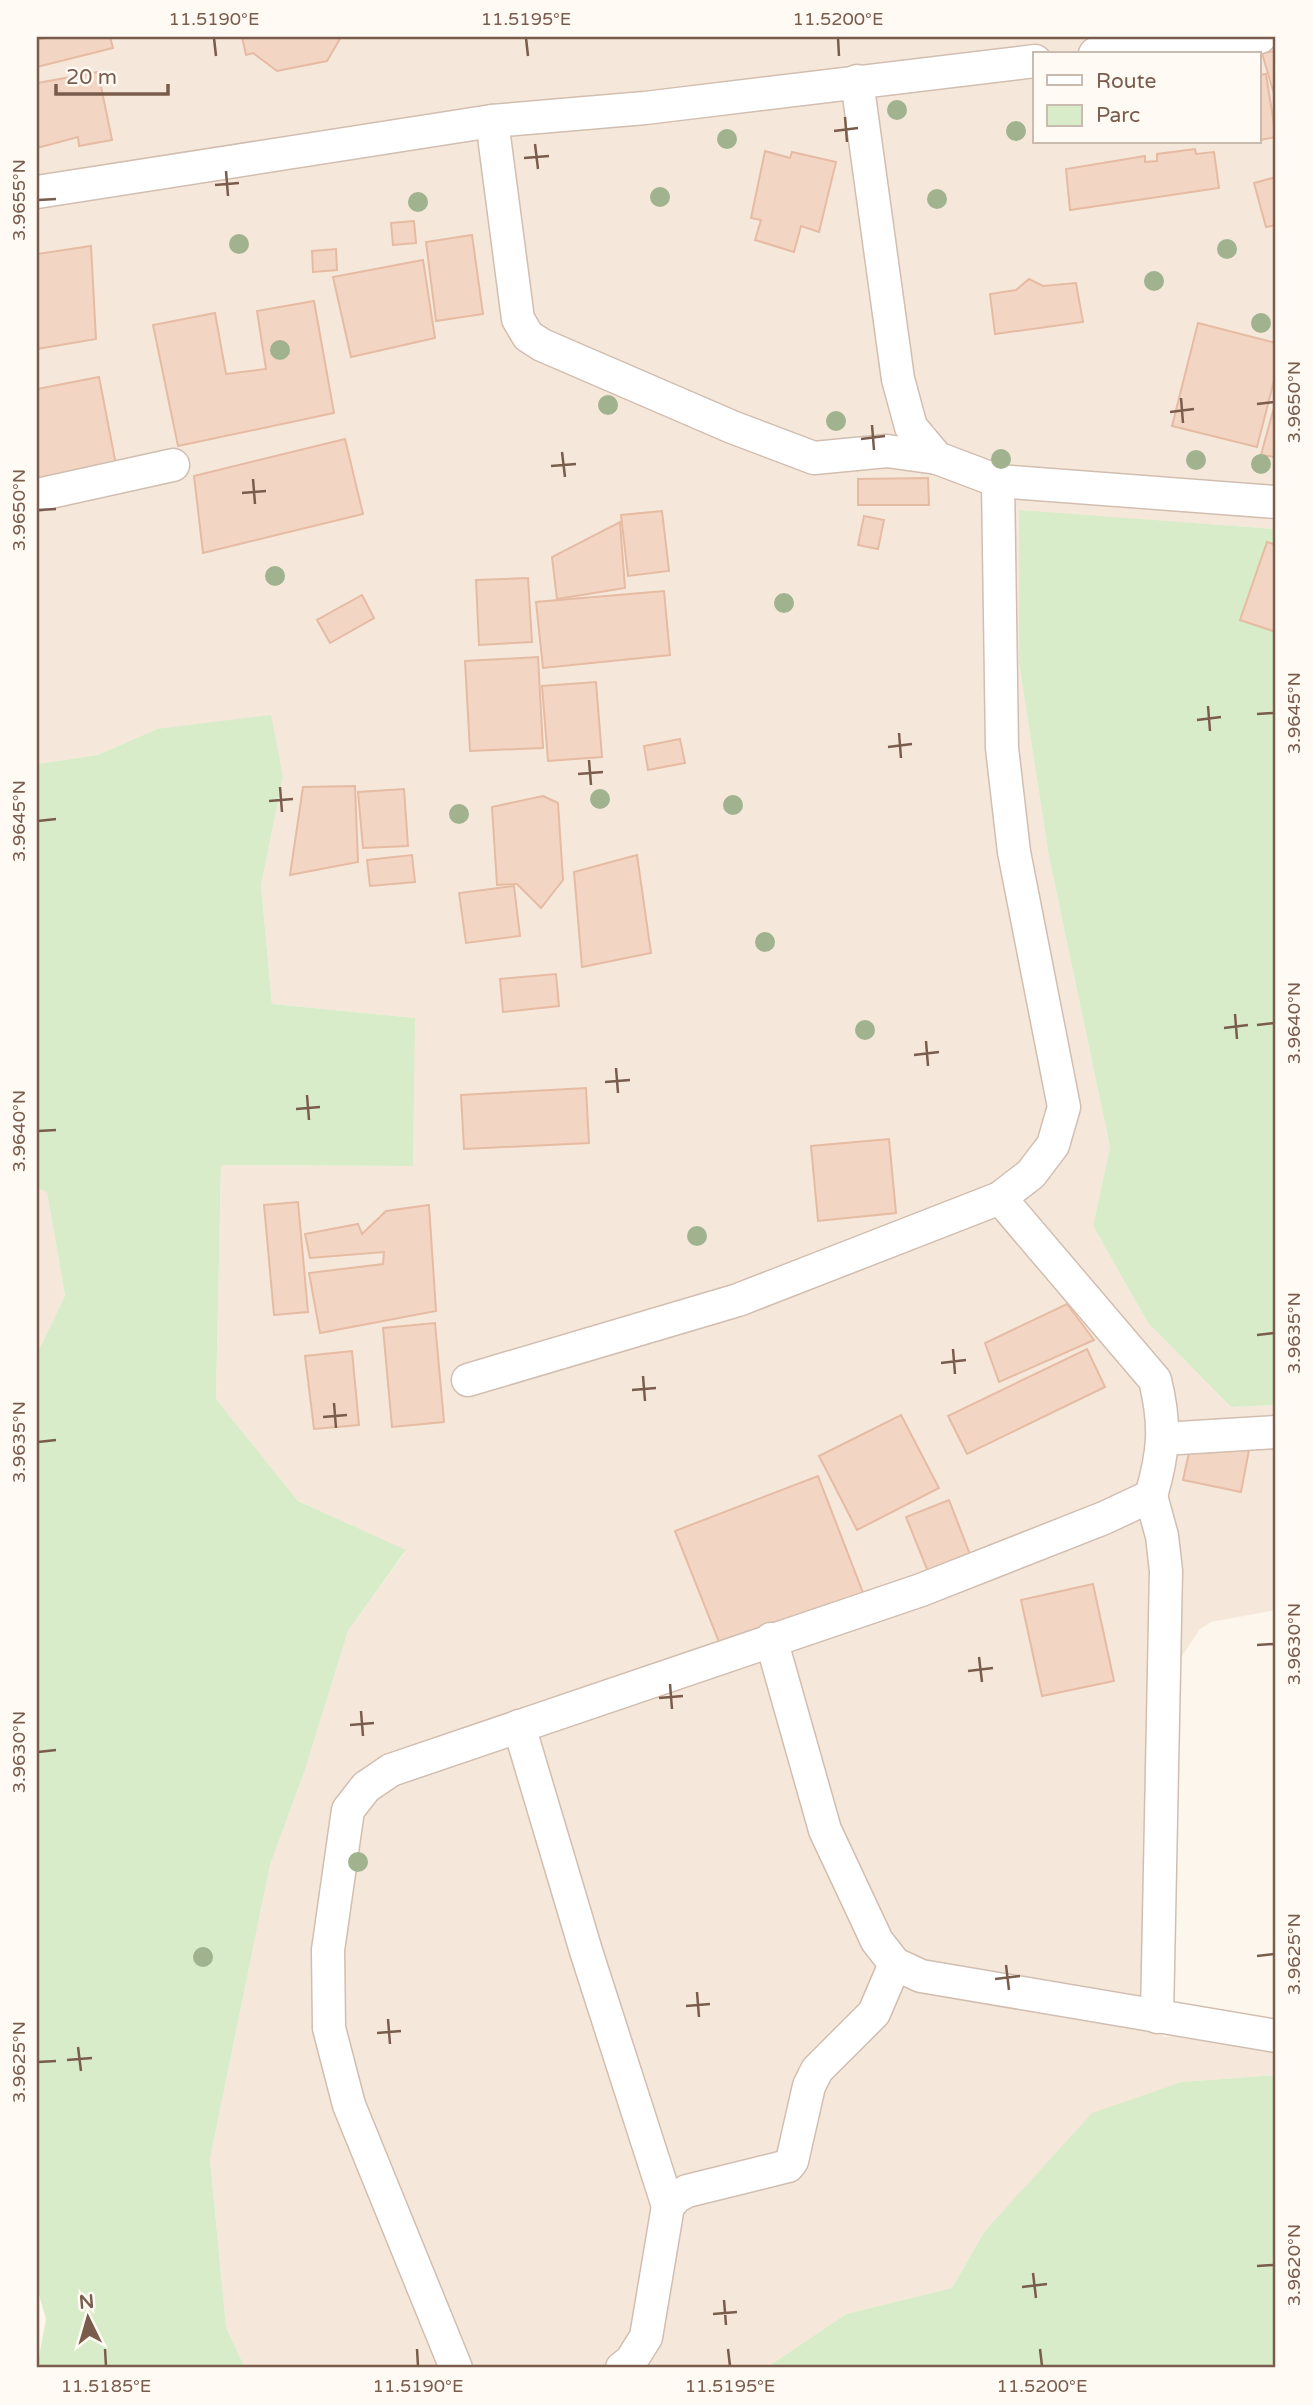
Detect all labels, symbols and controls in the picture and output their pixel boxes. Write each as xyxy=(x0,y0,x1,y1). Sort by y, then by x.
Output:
text: 11.5190°E xyxy=(169,8,259,30)
text: 11.5195°E xyxy=(481,8,571,30)
text: 11.5200°E xyxy=(793,8,883,30)
scale bar xyxy=(56,52,168,96)
legend xyxy=(1033,52,1260,144)
text: 20 m xyxy=(66,65,117,90)
text: Route xyxy=(1096,69,1156,94)
text: Parc xyxy=(1096,103,1140,128)
text: 3.9655°N xyxy=(8,159,30,241)
text: 3.9650°N xyxy=(1283,361,1305,443)
text: 3.9650°N xyxy=(8,469,30,551)
text: 3.9645°N xyxy=(1283,672,1305,754)
text: 3.9645°N xyxy=(8,780,30,862)
text: 3.9640°N xyxy=(1283,982,1305,1064)
text: 3.9640°N xyxy=(8,1090,30,1172)
text: 3.9635°N xyxy=(1283,1292,1305,1374)
text: 3.9635°N xyxy=(8,1401,30,1483)
text: 3.9630°N xyxy=(1283,1603,1305,1685)
text: 3.9630°N xyxy=(8,1711,30,1793)
text: 3.9625°N xyxy=(1283,1913,1305,1995)
text: 3.9625°N xyxy=(8,2021,30,2103)
text: 3.9620°N xyxy=(1283,2224,1305,2306)
north arrow xyxy=(52,2282,122,2352)
text: N xyxy=(78,2290,95,2314)
text: 11.5185°E xyxy=(61,2375,151,2397)
text: 11.5190°E xyxy=(373,2375,463,2397)
text: 11.5195°E xyxy=(685,2375,775,2397)
text: 11.5200°E xyxy=(997,2375,1087,2397)

